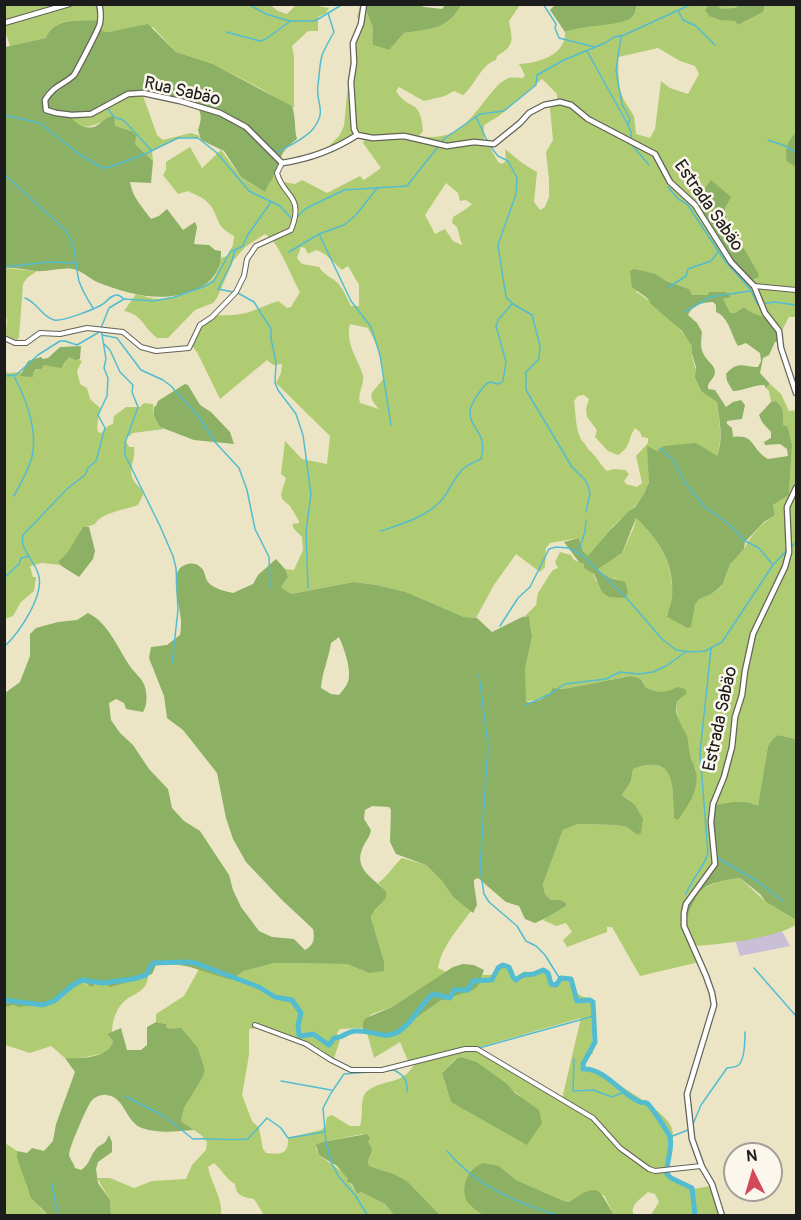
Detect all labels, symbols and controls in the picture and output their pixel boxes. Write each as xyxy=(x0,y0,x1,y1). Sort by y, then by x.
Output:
street label: Rua Sabäo xyxy=(142,73,222,111)
street label: Estrada Sabäo xyxy=(669,156,747,256)
street label: Estrada Sabäo xyxy=(699,665,743,773)
north arrow xyxy=(723,1142,783,1202)
text: N xyxy=(745,1146,758,1166)

